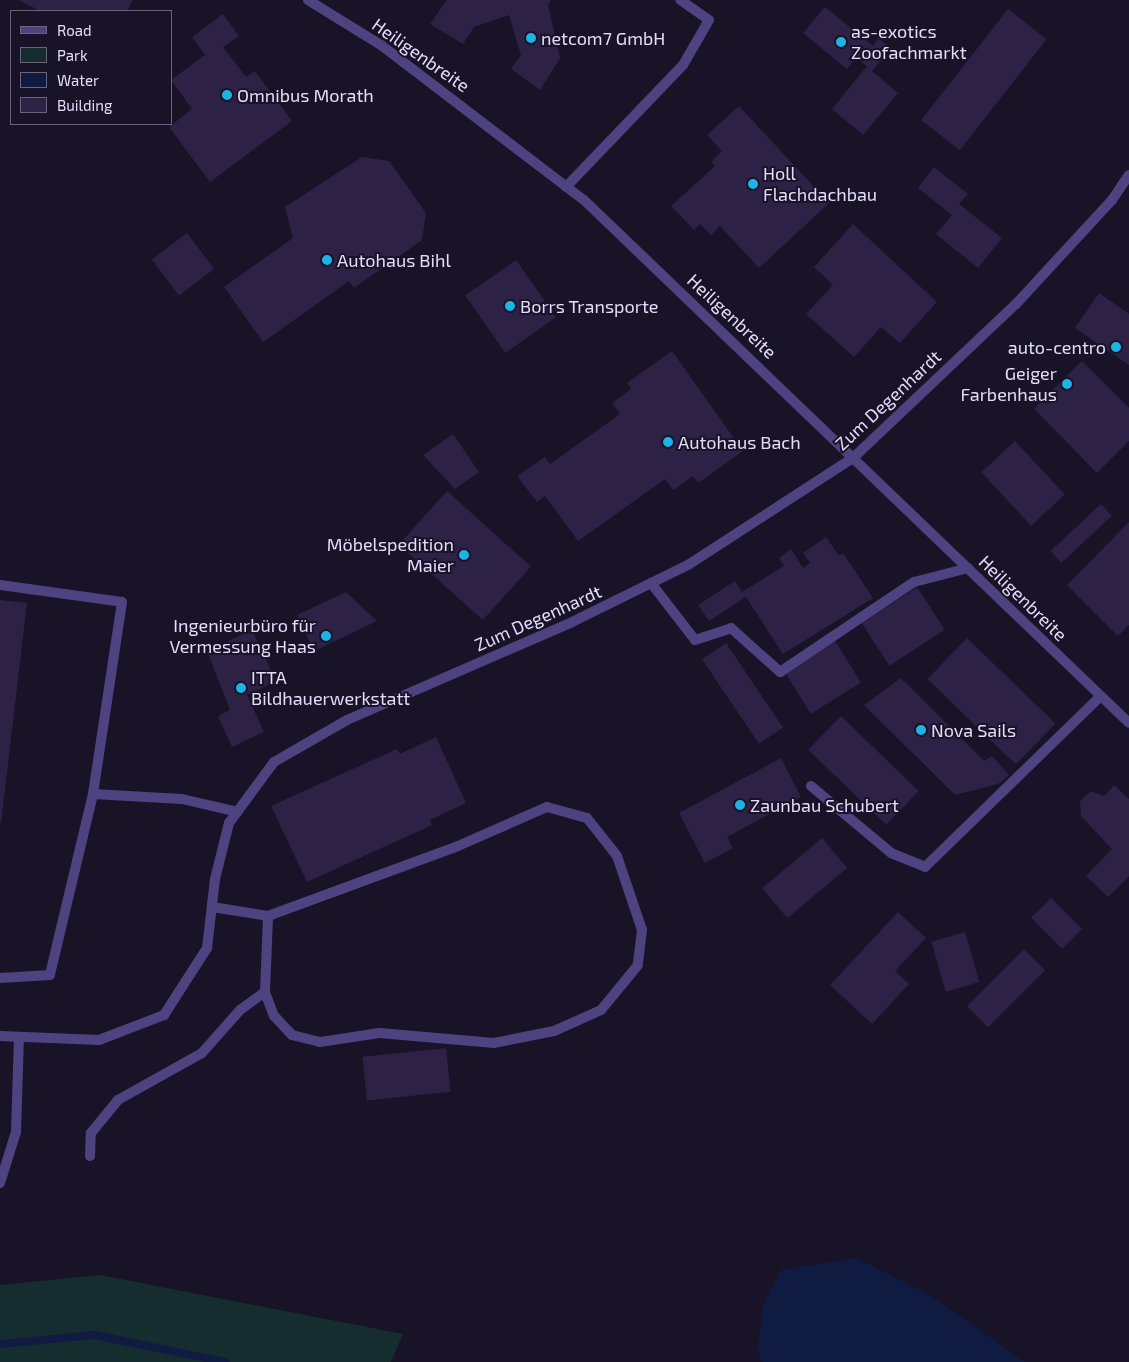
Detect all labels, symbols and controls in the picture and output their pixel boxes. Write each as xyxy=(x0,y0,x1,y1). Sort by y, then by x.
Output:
legend xyxy=(10,10,172,125)
street label: Heiligenbreite xyxy=(368,13,474,97)
text: Road xyxy=(57,21,92,39)
place label: as-exotics Zoofachmarkt xyxy=(851,21,966,64)
place label: netcom7 GmbH xyxy=(541,27,665,49)
marker: netcom7 GmbH xyxy=(525,32,537,44)
marker: as-exotics Zoofachmarkt xyxy=(835,36,847,48)
text: Park xyxy=(57,46,88,64)
text: Water xyxy=(57,71,99,89)
place label: Omnibus Morath xyxy=(237,84,374,106)
marker: Omnibus Morath xyxy=(221,89,233,101)
text: Building xyxy=(57,96,112,114)
place label: Holl Flachdachbau xyxy=(763,163,877,205)
marker: Holl Flachdachbau xyxy=(747,178,759,190)
place label: Autohaus Bihl xyxy=(337,249,451,271)
marker: Autohaus Bihl xyxy=(321,254,333,266)
street label: Heiligenbreite xyxy=(683,269,781,363)
place label: Borrs Transporte xyxy=(520,295,659,317)
marker: Borrs Transporte xyxy=(504,300,516,312)
place label: auto-centro xyxy=(1008,336,1106,358)
marker: auto-centro xyxy=(1110,341,1122,353)
street label: Zum Degenhardt xyxy=(831,346,945,454)
place label: Geiger Farbenhaus xyxy=(960,363,1057,406)
marker: Geiger Farbenhaus xyxy=(1061,378,1073,390)
place label: Autohaus Bach xyxy=(678,431,801,453)
marker: Autohaus Bach xyxy=(662,436,674,448)
place label: Möbelspedition Maier xyxy=(327,534,454,576)
marker: Möbelspedition Maier xyxy=(458,549,470,561)
street label: Heiligenbreite xyxy=(975,551,1071,645)
street label: Zum Degenhardt xyxy=(471,580,605,656)
place label: Ingenieurbüro für Vermessung Haas xyxy=(169,615,316,658)
marker: Ingenieurbüro für Vermessung Haas xyxy=(320,630,332,642)
place label: ITTA Bildhauerwerkstatt xyxy=(251,667,410,710)
marker: ITTA Bildhauerwerkstatt xyxy=(235,682,247,694)
place label: Nova Sails xyxy=(931,719,1016,741)
marker: Nova Sails xyxy=(915,724,927,736)
place label: Zaunbau Schubert xyxy=(750,794,899,816)
marker: Zaunbau Schubert xyxy=(734,799,746,811)

